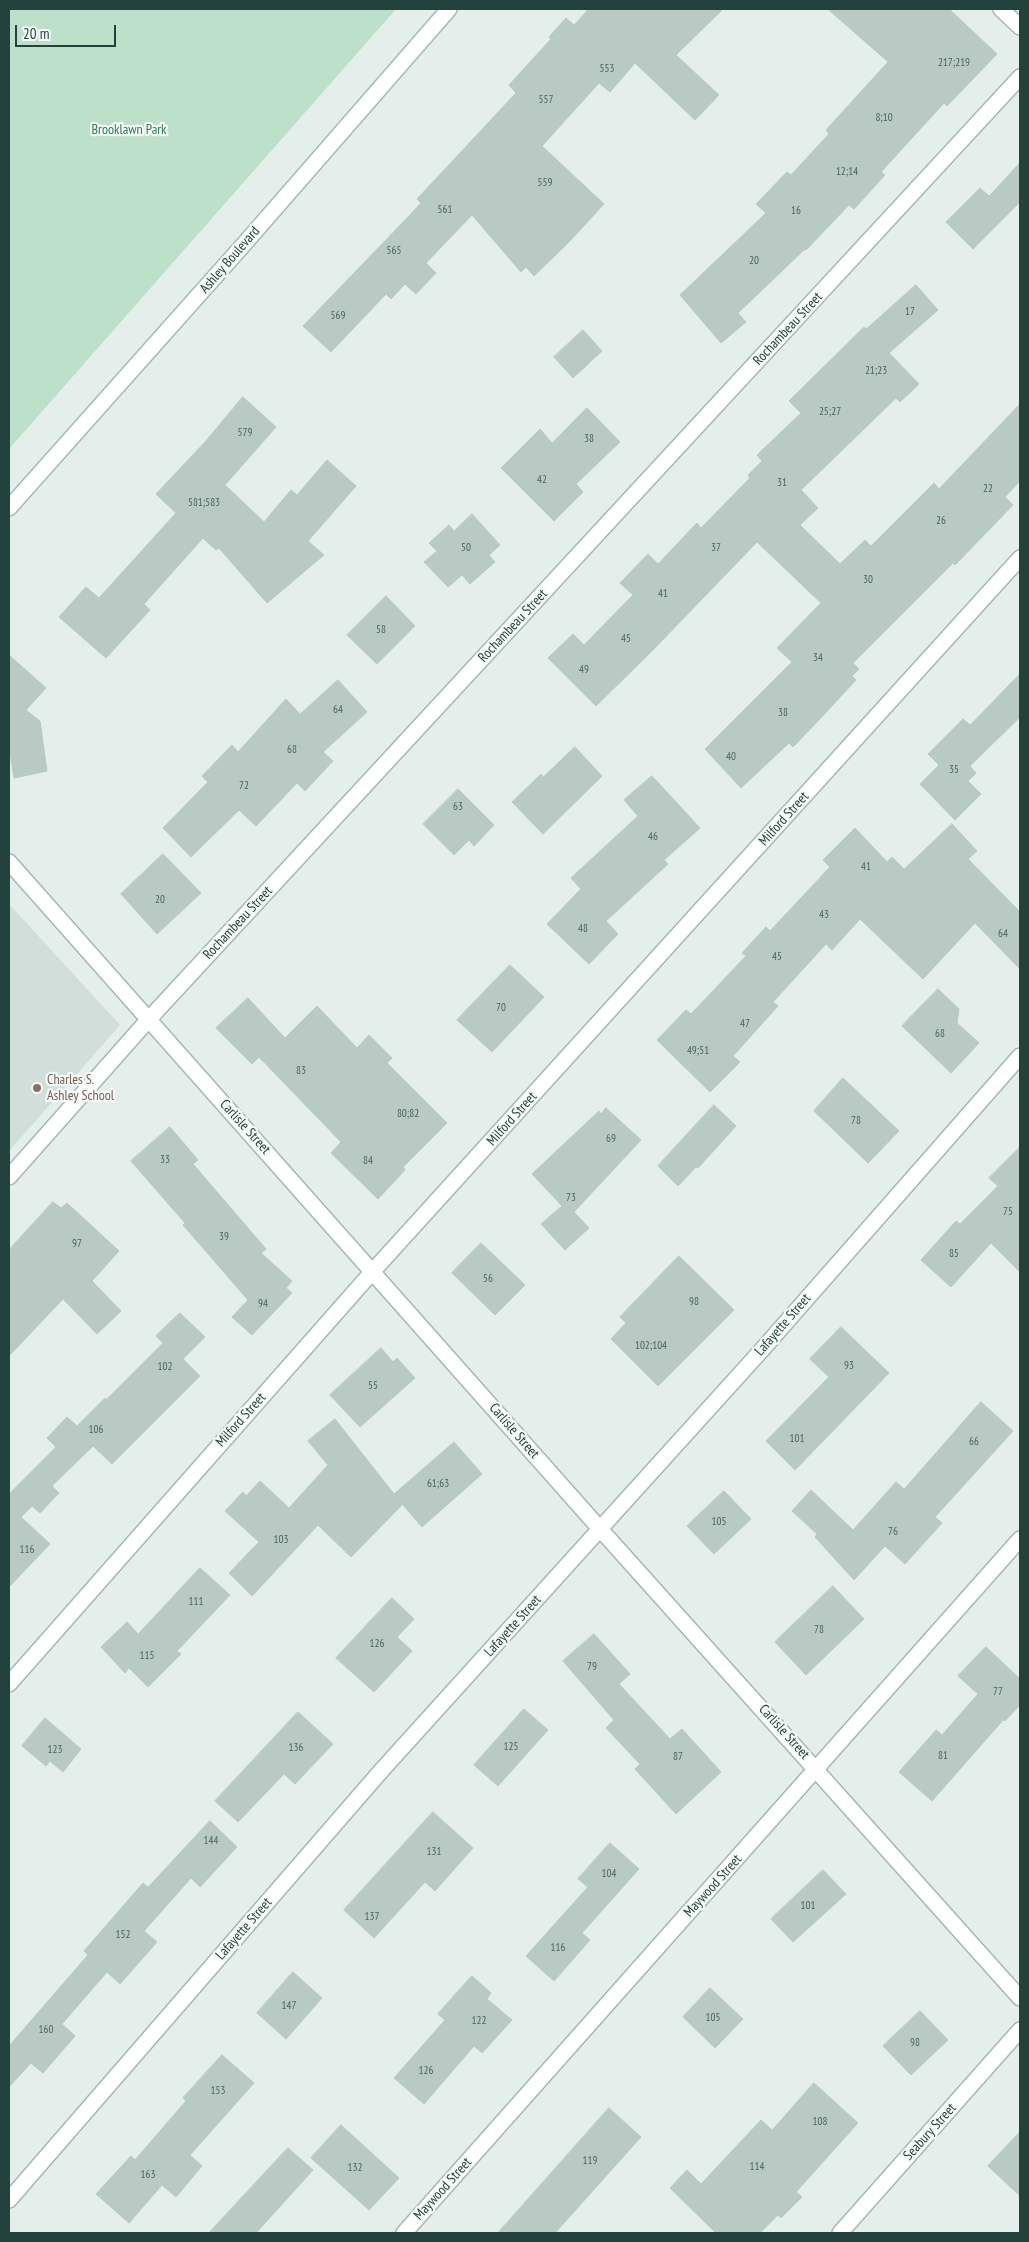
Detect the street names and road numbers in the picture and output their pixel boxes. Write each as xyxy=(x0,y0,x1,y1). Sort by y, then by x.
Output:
street label: Ashley Boulevard xyxy=(196,223,264,297)
street label: Rochambeau Street xyxy=(750,289,826,369)
street label: Rochambeau Street xyxy=(475,586,551,666)
street label: Milford Street xyxy=(755,789,813,849)
street label: Rochambeau Street xyxy=(200,883,276,963)
street label: Milford Street xyxy=(483,1089,541,1149)
street label: Carlisle Street xyxy=(216,1096,274,1158)
street label: Lafayette Street xyxy=(751,1291,815,1359)
street label: Milford Street xyxy=(212,1390,270,1450)
street label: Carlisle Street xyxy=(485,1400,543,1462)
street label: Lafayette Street xyxy=(481,1592,545,1660)
street label: Carlisle Street xyxy=(755,1701,813,1763)
street label: Maywood Street xyxy=(681,1851,745,1921)
street label: Lafayette Street xyxy=(212,1895,276,1963)
street label: Seabury Street xyxy=(900,2100,960,2164)
street label: Maywood Street xyxy=(411,2154,475,2224)

